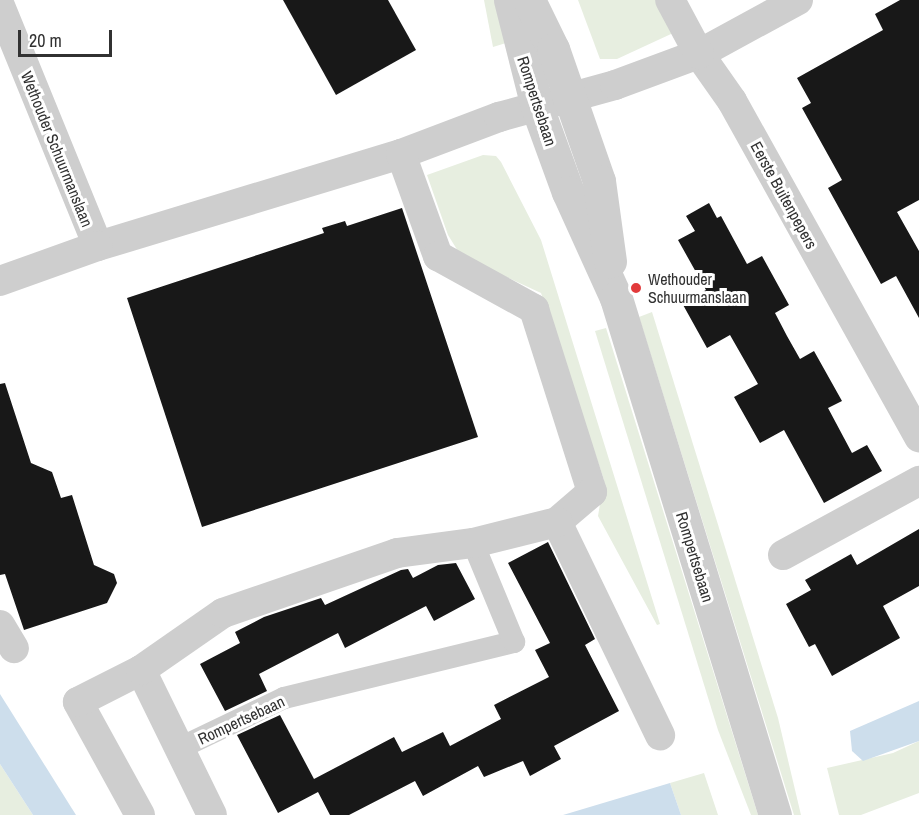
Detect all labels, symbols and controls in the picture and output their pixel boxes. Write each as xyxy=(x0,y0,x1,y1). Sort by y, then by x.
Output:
scale bar xyxy=(21,18,116,56)
text: 20 m xyxy=(29,28,62,53)
street label: Rompertsebaan xyxy=(513,54,561,148)
street label: Wethouder Schuurmanslaan xyxy=(17,68,97,230)
street label: Eerste Buitenpepers xyxy=(747,138,821,252)
place label: Wethouder Schuurmanslaan xyxy=(648,269,746,307)
marker: Wethouder Schuurmanslaan xyxy=(629,281,643,295)
street label: Rompertsebaan xyxy=(672,510,718,604)
street label: Rompertsebaan xyxy=(195,692,287,748)

